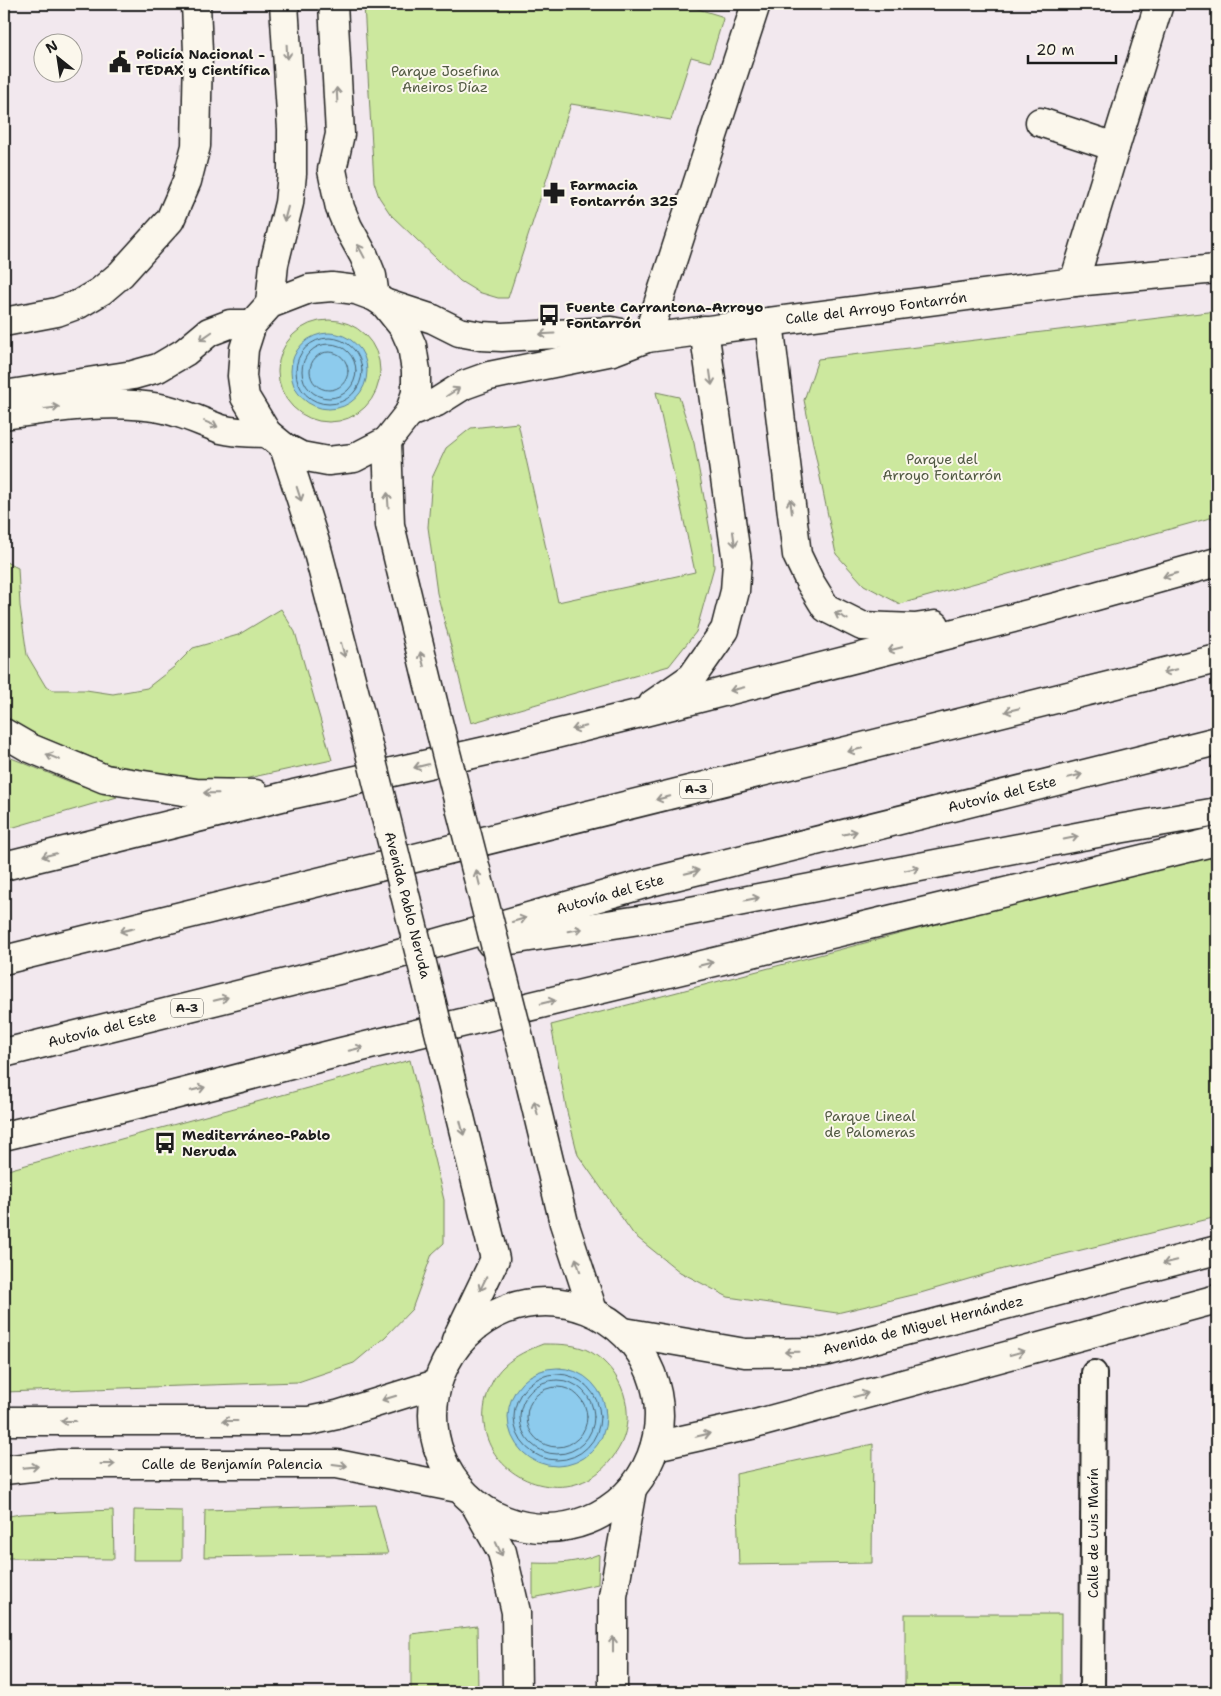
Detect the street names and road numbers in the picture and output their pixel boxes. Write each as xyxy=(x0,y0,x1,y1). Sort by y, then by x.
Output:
street label: Calle del Arroyo Fontarrón xyxy=(784,288,968,328)
street label: Autovía del Este xyxy=(946,772,1058,816)
road number: A-3 xyxy=(680,780,712,799)
street label: Avenida Pablo Neruda xyxy=(381,829,435,981)
street label: Autovía del Este xyxy=(554,870,666,918)
road number: A-3 xyxy=(171,998,203,1018)
street label: Autovía del Este xyxy=(46,1007,158,1051)
street label: Avenida de Miguel Hernández xyxy=(821,1291,1025,1359)
street label: Calle de Benjamín Palencia xyxy=(142,1455,323,1473)
street label: Calle de Luis Marín xyxy=(1084,1467,1102,1598)

